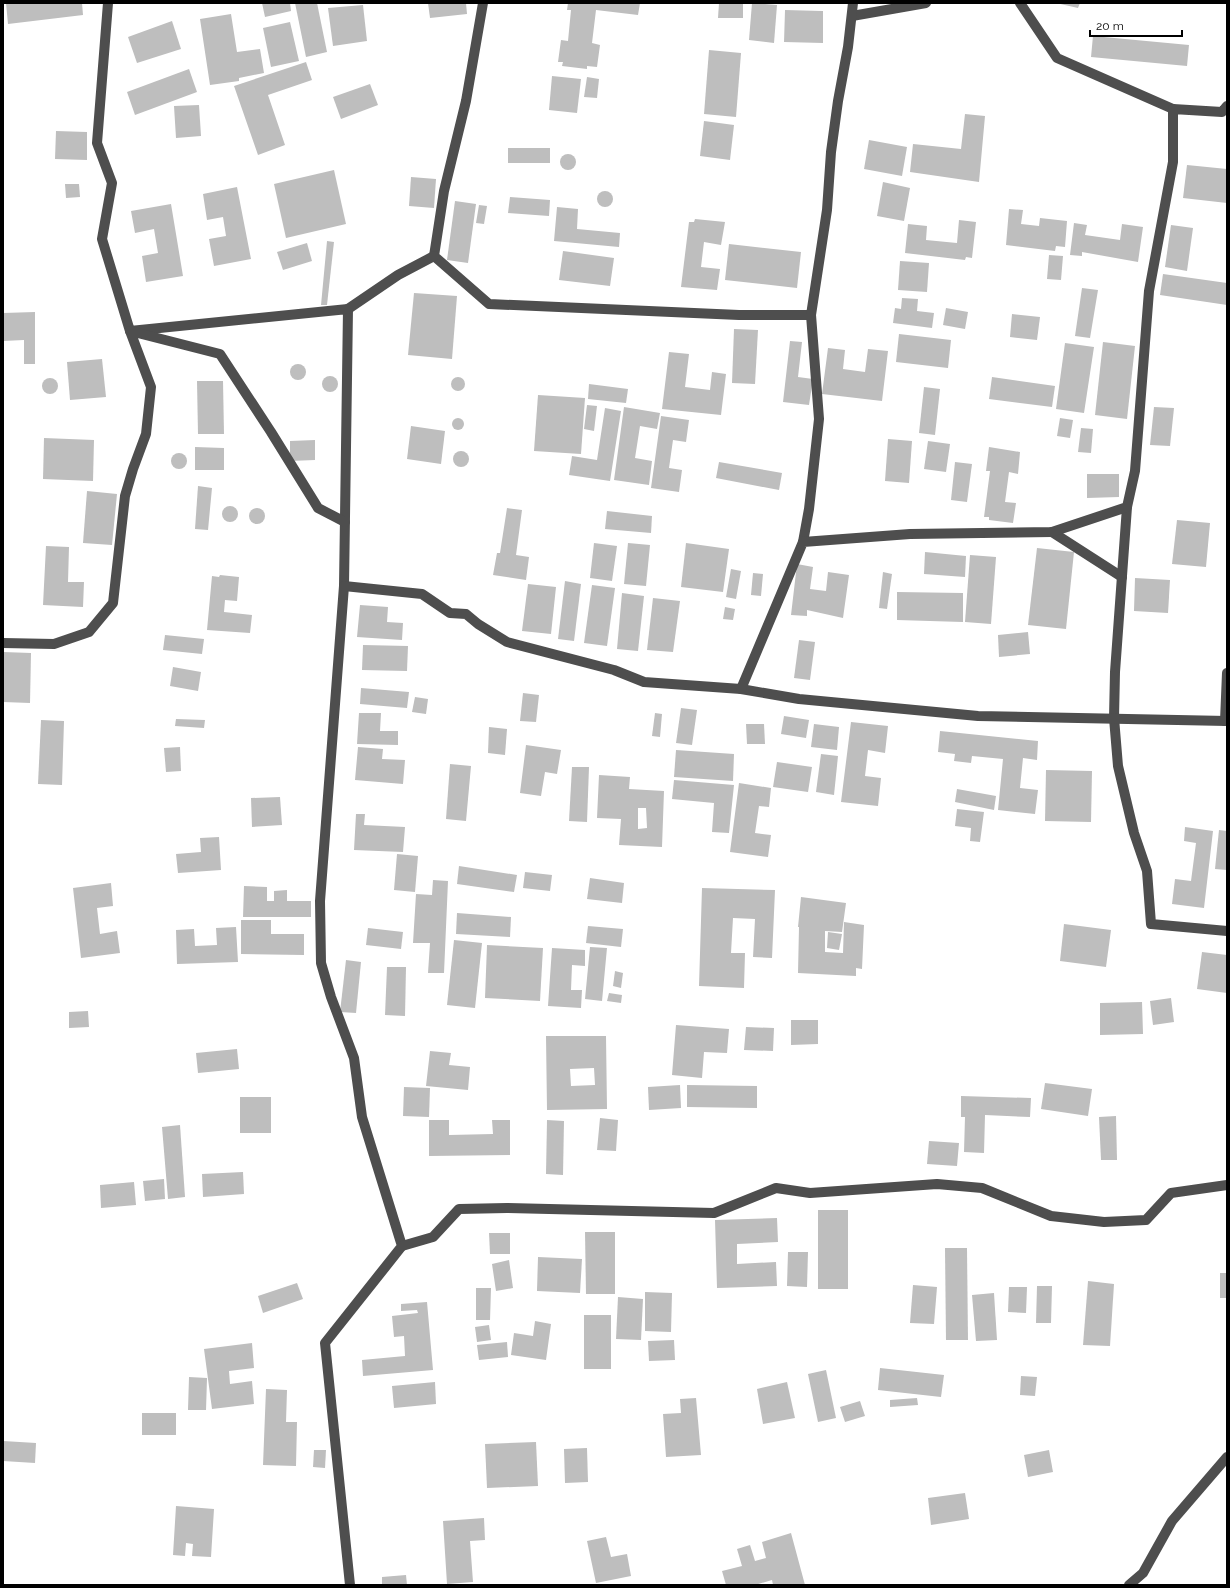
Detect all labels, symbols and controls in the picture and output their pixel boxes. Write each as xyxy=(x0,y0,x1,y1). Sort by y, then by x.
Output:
scale bar xyxy=(1090,12,1182,38)
text: 20 m xyxy=(1096,19,1124,33)

